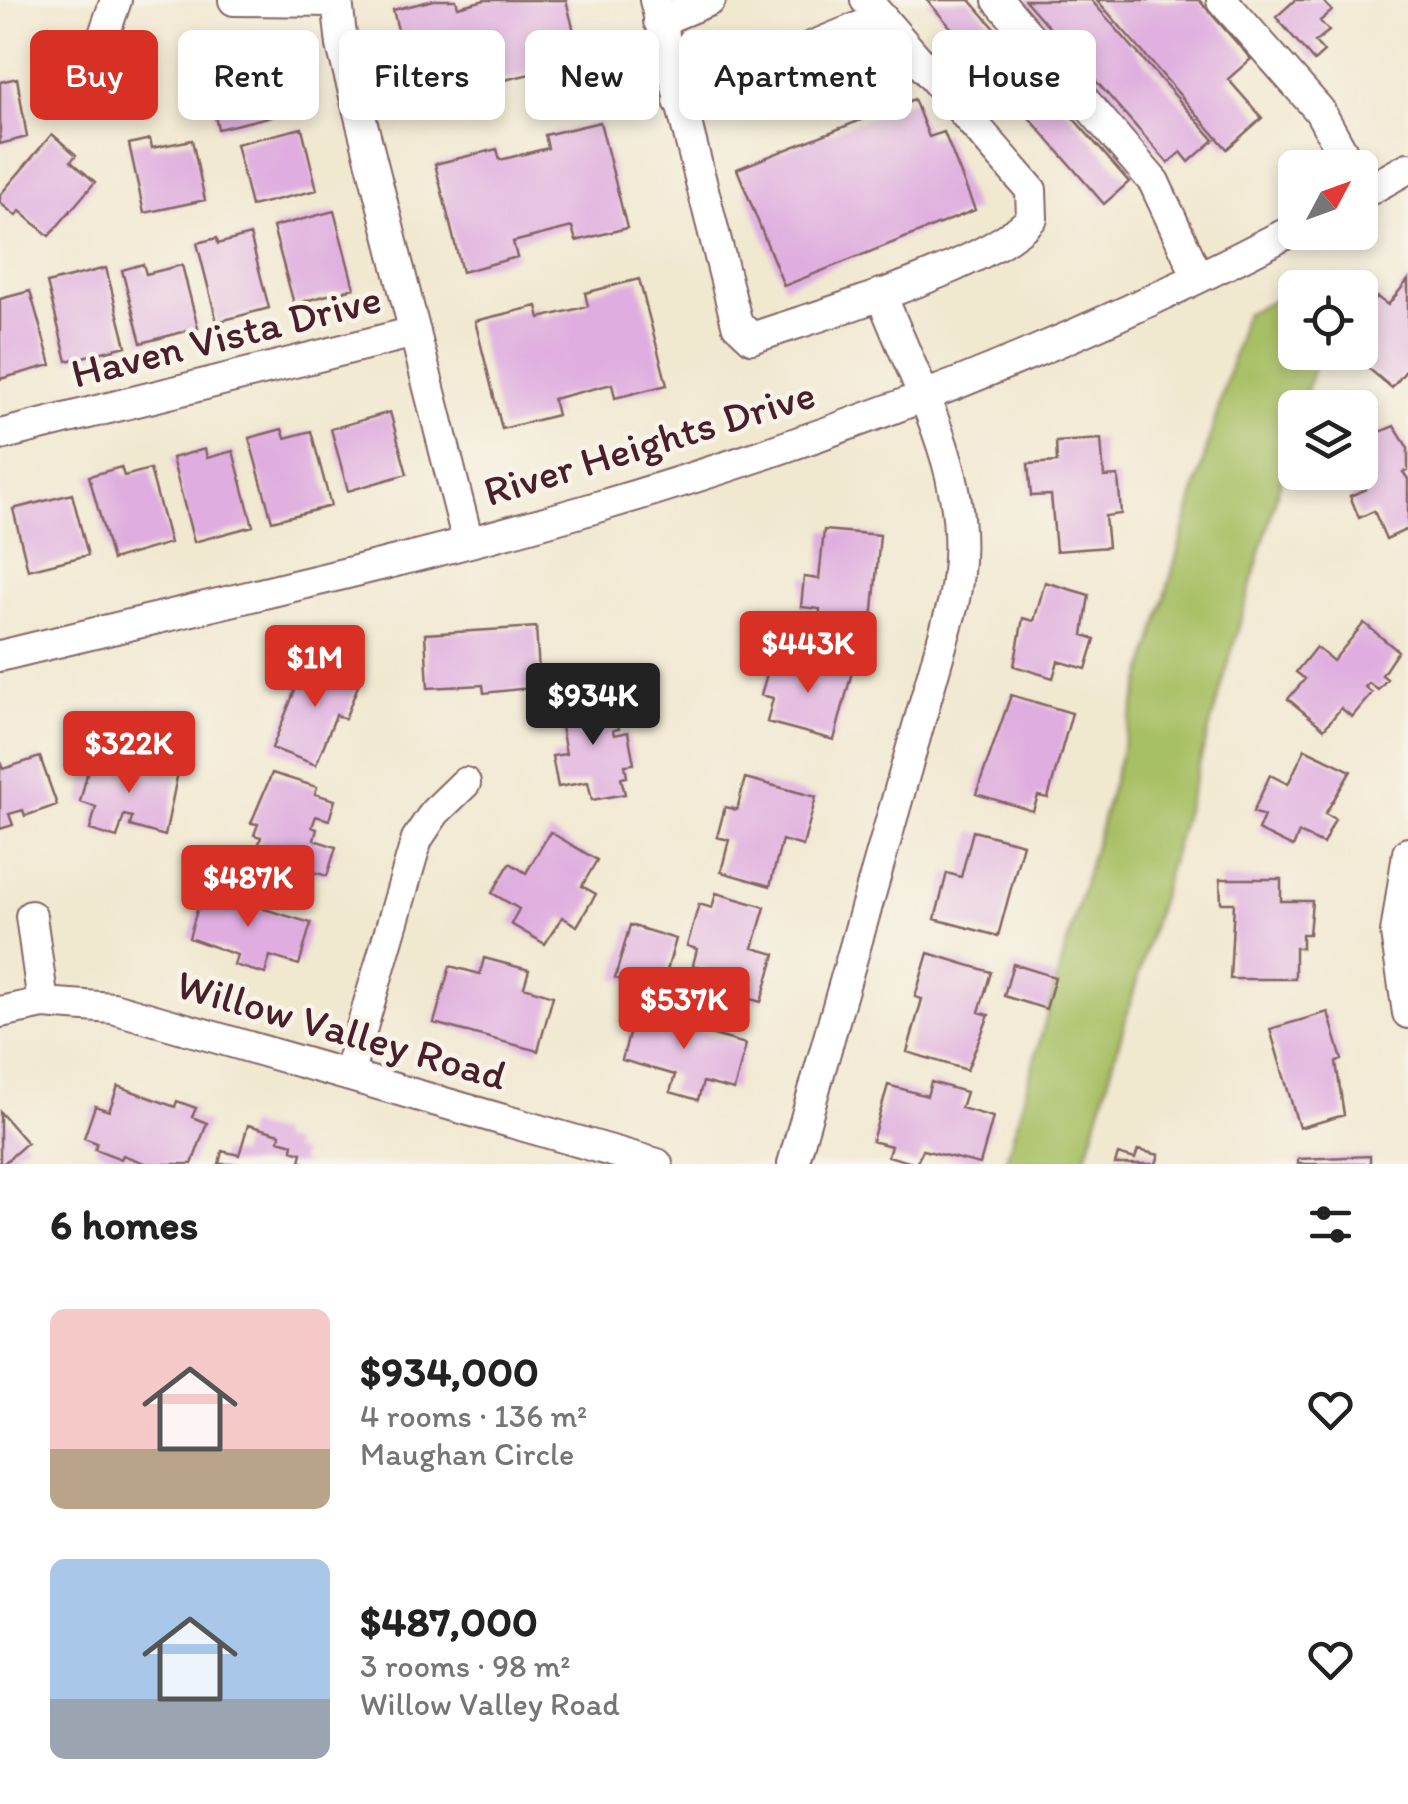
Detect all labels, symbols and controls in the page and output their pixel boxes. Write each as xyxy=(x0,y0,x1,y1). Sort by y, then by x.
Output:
chip: Buy xyxy=(30,30,158,120)
chip: Rent xyxy=(178,30,319,120)
chip: Filters xyxy=(339,30,505,120)
chip: New xyxy=(525,30,659,120)
chip: Apartment xyxy=(679,30,912,120)
chip: House xyxy=(932,30,1096,120)
north arrow xyxy=(1278,150,1378,250)
map controls xyxy=(1278,150,1378,490)
button: locate xyxy=(1278,270,1378,370)
street label: Haven Vista Drive xyxy=(66,272,386,399)
street label: River Heights Drive xyxy=(477,368,821,517)
button: layers xyxy=(1278,390,1378,490)
pin: $443K xyxy=(738,611,878,696)
text: $443K xyxy=(762,624,854,662)
pin: $1M xyxy=(267,625,363,710)
text: $1M xyxy=(287,638,343,676)
pin: $934K xyxy=(523,663,663,748)
text: $934K xyxy=(548,676,638,714)
pin: $322K xyxy=(59,711,199,796)
text: $322K xyxy=(85,724,173,762)
pin: $487K xyxy=(178,845,318,930)
text: $487K xyxy=(203,858,293,896)
street label: Willow Valley Road xyxy=(171,958,513,1101)
pin: $537K xyxy=(614,967,754,1052)
text: $537K xyxy=(641,980,727,1018)
icon: filters xyxy=(1303,1197,1358,1252)
text: 6 homes xyxy=(50,1199,198,1250)
text: $934,000 xyxy=(360,1346,539,1397)
icon: home xyxy=(130,1349,250,1469)
icon: heart xyxy=(1303,1382,1358,1437)
text: 4 rooms · 136 m² xyxy=(360,1397,587,1435)
text: Maughan Circle xyxy=(360,1435,574,1473)
text: $487,000 xyxy=(360,1596,538,1647)
icon: home xyxy=(130,1599,250,1719)
icon: heart xyxy=(1303,1632,1358,1687)
text: 3 rooms · 98 m² xyxy=(360,1647,571,1685)
text: Willow Valley Road xyxy=(360,1685,620,1723)

